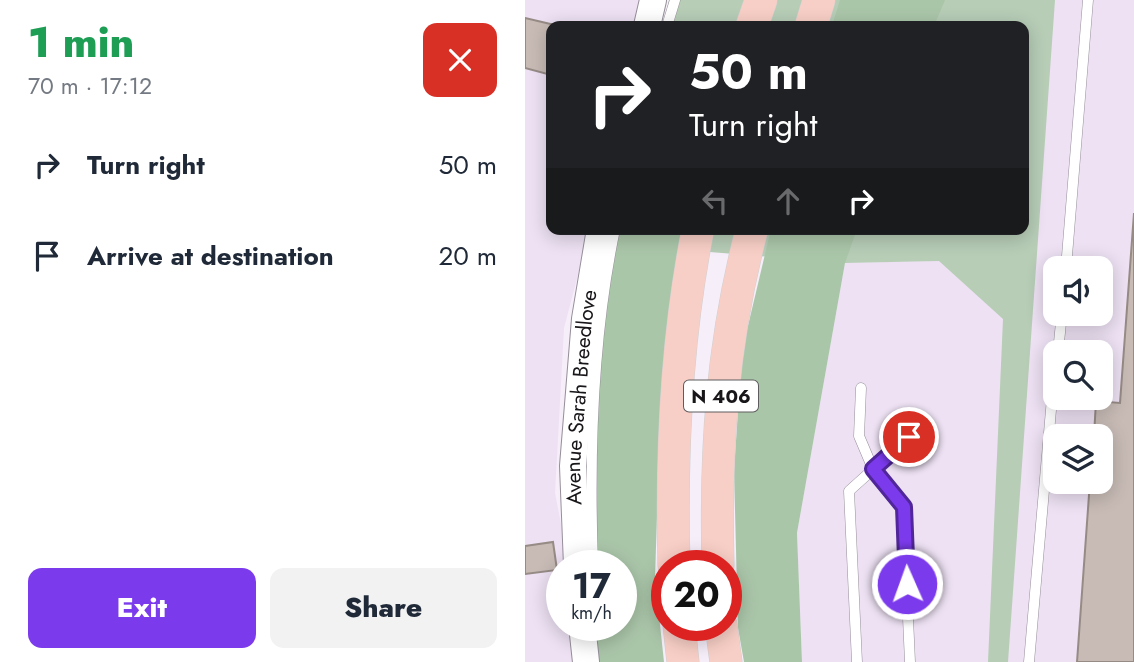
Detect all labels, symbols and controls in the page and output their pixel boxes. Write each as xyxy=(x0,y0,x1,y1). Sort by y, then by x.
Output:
text: 1 min xyxy=(28,12,134,73)
button: close xyxy=(423,23,497,97)
text: 50 m xyxy=(689,37,808,107)
icon: right xyxy=(574,49,665,140)
text: 70 m · 17:12 xyxy=(28,69,152,103)
text: Turn right xyxy=(689,102,818,148)
icon: right xyxy=(28,146,66,184)
text: Turn right xyxy=(87,146,205,184)
text: 50 m xyxy=(439,146,497,184)
icon: left xyxy=(696,182,734,220)
icon: ahead xyxy=(769,182,807,220)
icon: right xyxy=(842,182,880,220)
icon: arrive xyxy=(28,237,66,275)
text: Arrive at destination xyxy=(87,237,334,275)
text: 20 m xyxy=(439,237,497,275)
map controls xyxy=(1043,256,1113,494)
button: sound xyxy=(1043,256,1113,326)
street label: Avenue Sarah Breedlove xyxy=(558,287,605,506)
button: search xyxy=(1043,340,1113,410)
road number: N 406 xyxy=(684,380,758,412)
pin xyxy=(879,407,939,467)
icon: arrive xyxy=(890,418,928,456)
button: layers xyxy=(1043,424,1113,494)
position arrow xyxy=(870,547,944,621)
speed limit sign: 20 xyxy=(651,550,742,641)
text: 17 xyxy=(572,561,611,611)
button: Exit xyxy=(28,568,256,648)
button: Share xyxy=(270,568,497,648)
text: km/h xyxy=(571,600,612,626)

